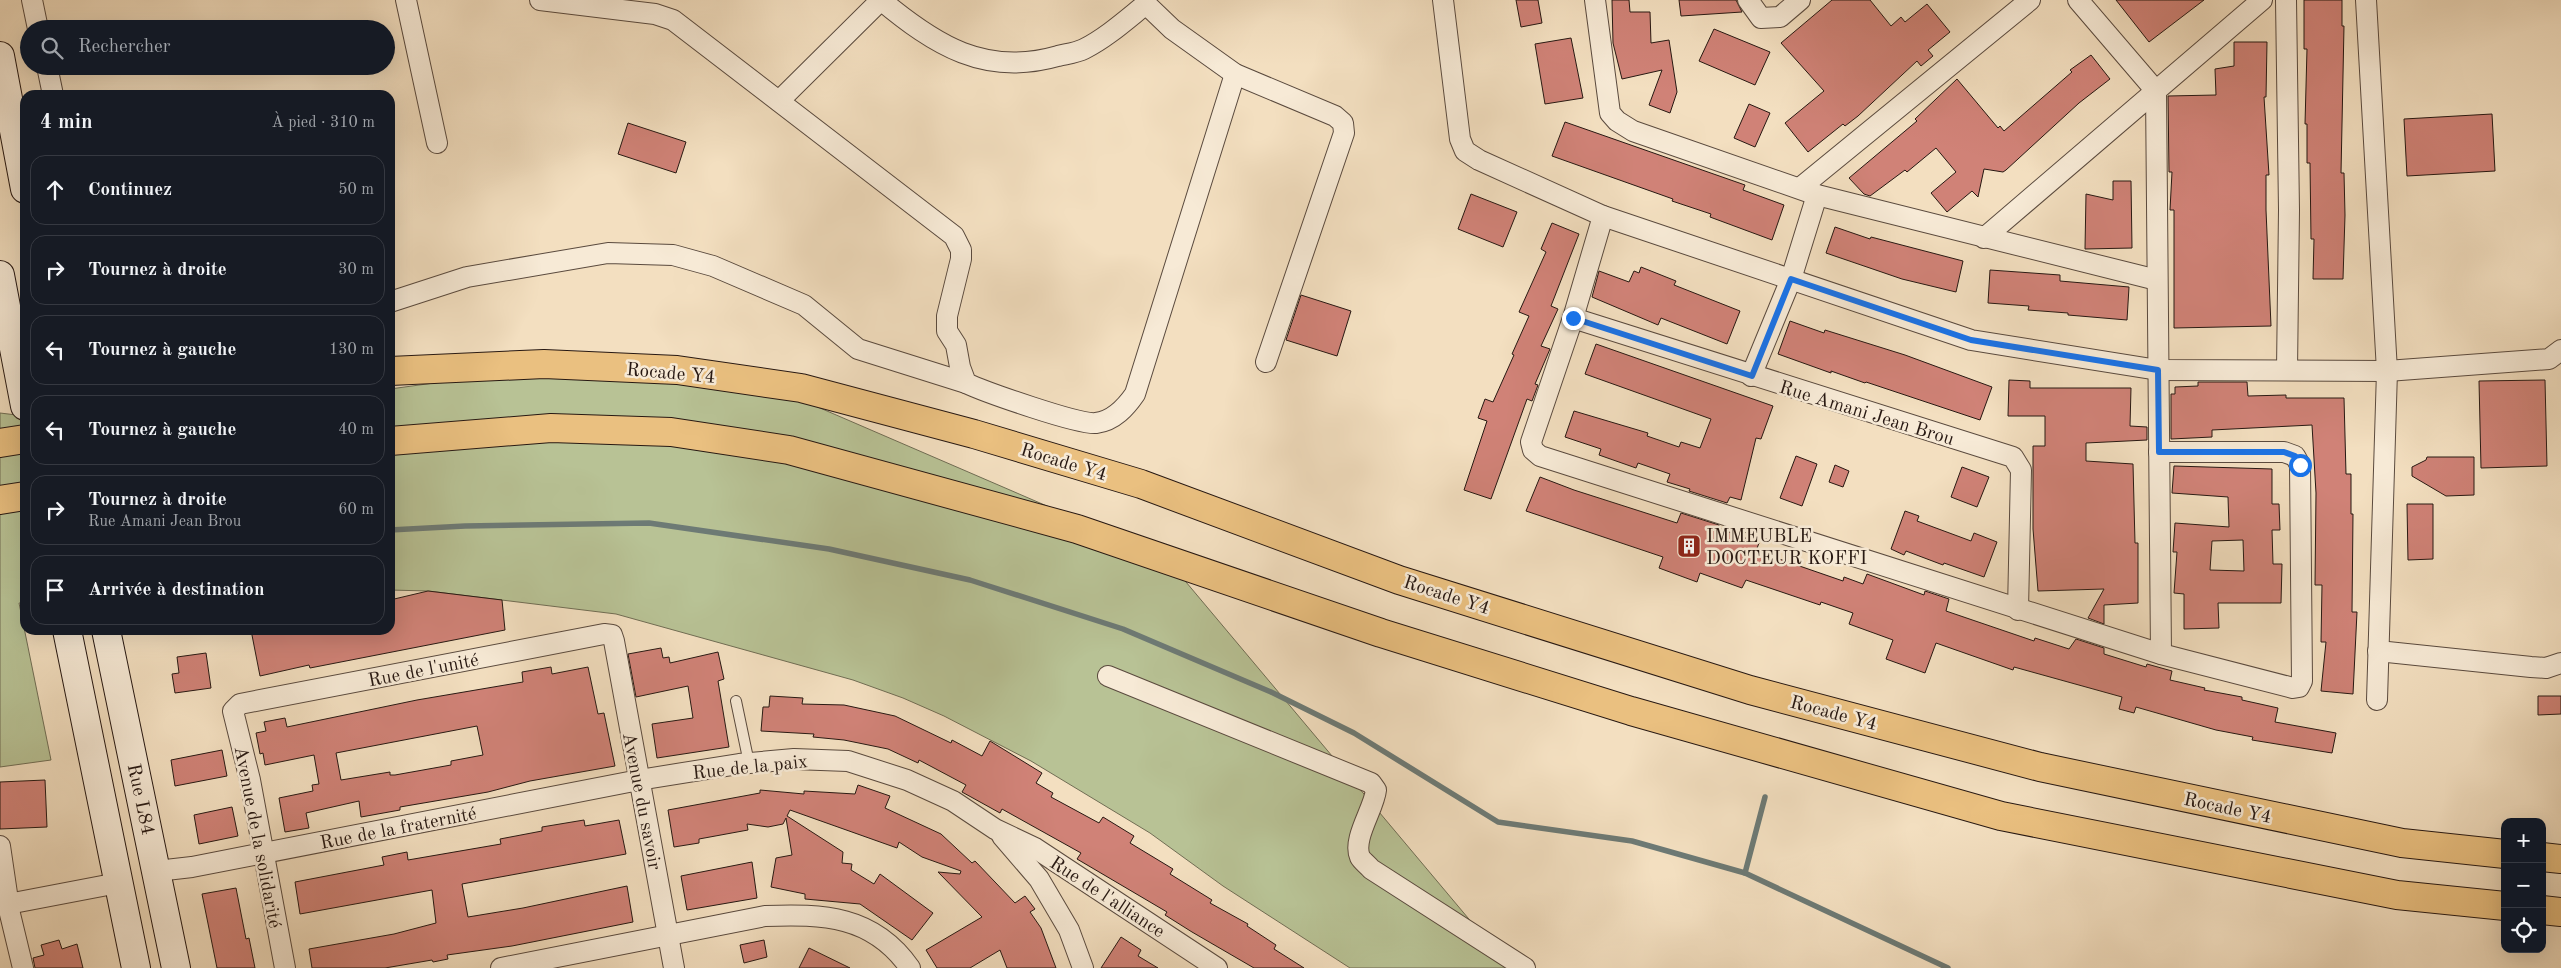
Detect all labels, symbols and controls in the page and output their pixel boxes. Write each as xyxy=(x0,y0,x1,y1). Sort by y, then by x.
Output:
search box xyxy=(20,20,395,75)
icon: search xyxy=(38,34,66,62)
text: Rechercher xyxy=(78,38,171,57)
text: 4 min xyxy=(40,112,93,133)
text: À pied · 310 m xyxy=(272,115,375,131)
icon: ahead xyxy=(41,176,69,204)
text: Continuez xyxy=(88,181,172,200)
text: 50 m xyxy=(338,182,374,198)
icon: right xyxy=(41,256,69,284)
text: Tournez à droite xyxy=(88,261,227,280)
text: 30 m xyxy=(338,262,374,278)
route end xyxy=(1562,307,1585,330)
icon: left xyxy=(41,336,69,364)
text: Tournez à gauche xyxy=(88,341,236,360)
text: 130 m xyxy=(329,342,374,358)
street label: Rocade Y4 xyxy=(625,361,716,388)
street label: Rue Amani Jean Brou xyxy=(1776,379,1956,450)
icon: left xyxy=(41,416,69,444)
text: Tournez à gauche xyxy=(88,421,236,440)
text: 40 m xyxy=(338,422,374,438)
street label: Rocade Y4 xyxy=(1018,441,1109,486)
route start xyxy=(2289,454,2312,477)
text: Tournez à droite xyxy=(88,491,227,510)
icon: right xyxy=(41,496,69,524)
text: 60 m xyxy=(338,502,374,518)
text: Rue Amani Jean Brou xyxy=(88,514,241,530)
place label: IMMEUBLE DOCTEUR KOFFI xyxy=(1706,528,1867,569)
building icon: IMMEUBLE DOCTEUR KOFFI xyxy=(1676,533,1702,559)
street label: Rocade Y4 xyxy=(1401,574,1492,619)
icon: arrive xyxy=(41,576,69,604)
text: Arrivée à destination xyxy=(88,581,264,600)
street label: Rue de l'unité xyxy=(366,651,480,692)
street label: Rocade Y4 xyxy=(1788,694,1879,735)
street label: Avenue du savoir xyxy=(618,731,663,872)
street label: Avenue de la solidarité xyxy=(230,745,284,930)
street label: Rue de la paix xyxy=(692,753,809,784)
street label: Rue L84 xyxy=(123,762,156,837)
street label: Rocade Y4 xyxy=(2182,791,2273,828)
street label: Rue de la fraternité xyxy=(319,805,478,854)
map controls xyxy=(2501,818,2546,953)
button: + xyxy=(2501,818,2546,863)
street label: Rue de l'alliance xyxy=(1046,854,1168,942)
button: − xyxy=(2501,863,2546,908)
button: locate xyxy=(2501,908,2546,953)

